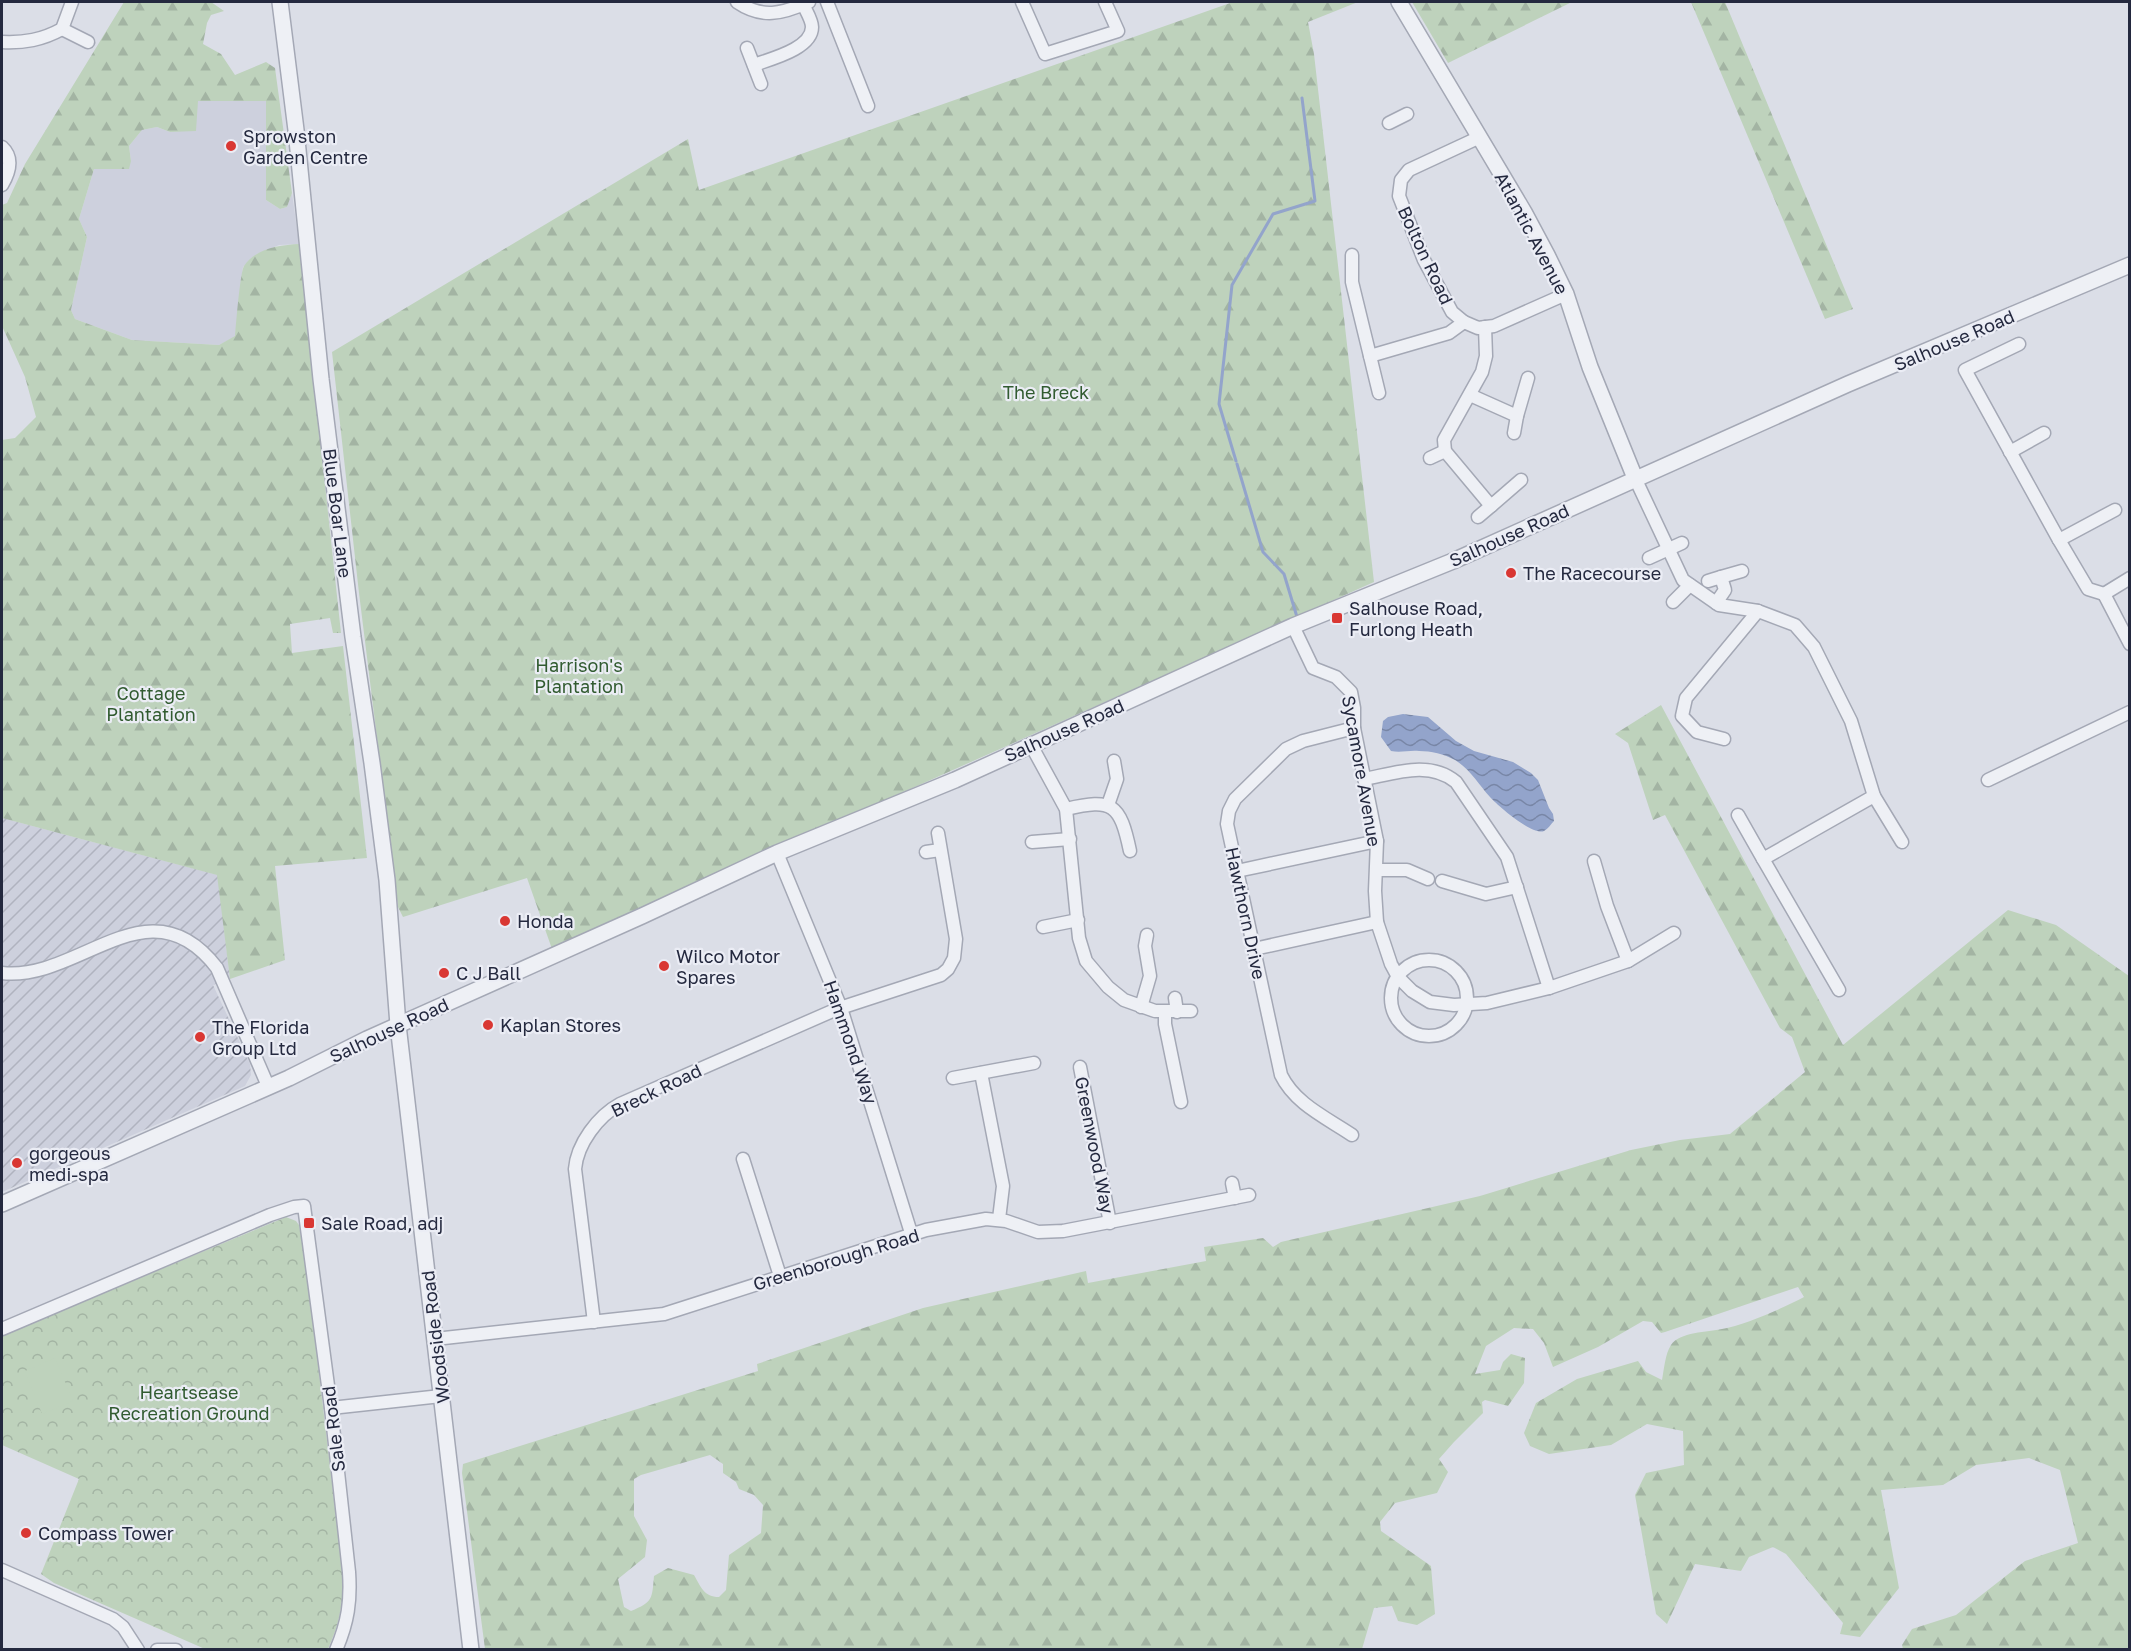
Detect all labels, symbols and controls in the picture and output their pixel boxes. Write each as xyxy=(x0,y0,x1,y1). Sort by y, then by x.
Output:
place label: Sprowston Garden Centre xyxy=(243,125,368,168)
marker: Sprowston Garden Centre xyxy=(224,139,238,153)
street label: Atlantic Avenue xyxy=(1491,168,1573,298)
street label: Bolton Road xyxy=(1394,202,1458,308)
street label: Salhouse Road xyxy=(1890,305,2018,375)
park label: The Breck xyxy=(1003,381,1089,403)
street label: Blue Boar Lane xyxy=(319,447,357,579)
street label: Salhouse Road xyxy=(1446,499,1572,571)
place label: The Racecourse xyxy=(1523,562,1661,584)
marker: The Racecourse xyxy=(1504,566,1518,580)
place label: Salhouse Road, Furlong Heath xyxy=(1349,597,1483,640)
marker: Salhouse Road, Furlong Heath xyxy=(1330,611,1344,625)
park label: Harrison's Plantation xyxy=(534,654,624,697)
park label: Cottage Plantation xyxy=(106,682,196,725)
street label: Salhouse Road xyxy=(1001,694,1127,766)
street label: Sycamore Avenue xyxy=(1338,694,1386,848)
street label: Hawthorn Drive xyxy=(1221,845,1271,981)
place label: Honda xyxy=(517,910,574,932)
marker: Honda xyxy=(498,914,512,928)
place label: Wilco Motor Spares xyxy=(676,945,780,988)
marker: Wilco Motor Spares xyxy=(657,959,671,973)
place label: C J Ball xyxy=(456,962,521,984)
marker: C J Ball xyxy=(437,966,451,980)
street label: Hammond Way xyxy=(820,977,882,1107)
street label: Salhouse Road xyxy=(326,993,452,1067)
place label: Kaplan Stores xyxy=(500,1014,621,1036)
place label: The Florida Group Ltd xyxy=(212,1016,309,1059)
marker: Kaplan Stores xyxy=(481,1018,495,1032)
marker: The Florida Group Ltd xyxy=(193,1030,207,1044)
street label: Breck Road xyxy=(607,1059,705,1121)
street label: Greenwood Way xyxy=(1071,1075,1119,1215)
place label: gorgeous medi-spa xyxy=(29,1142,110,1185)
marker: gorgeous medi-spa xyxy=(10,1156,24,1170)
place label: Sale Road, adj xyxy=(321,1212,443,1234)
marker: Sale Road, adj xyxy=(302,1216,316,1230)
street label: Greenborough Road xyxy=(750,1223,922,1295)
street label: Woodside Road xyxy=(416,1269,454,1405)
park label: Heartsease Recreation Ground xyxy=(108,1381,270,1424)
street label: Sale Road xyxy=(317,1385,349,1473)
place label: Compass Tower xyxy=(38,1522,174,1544)
marker: Compass Tower xyxy=(19,1526,33,1540)

